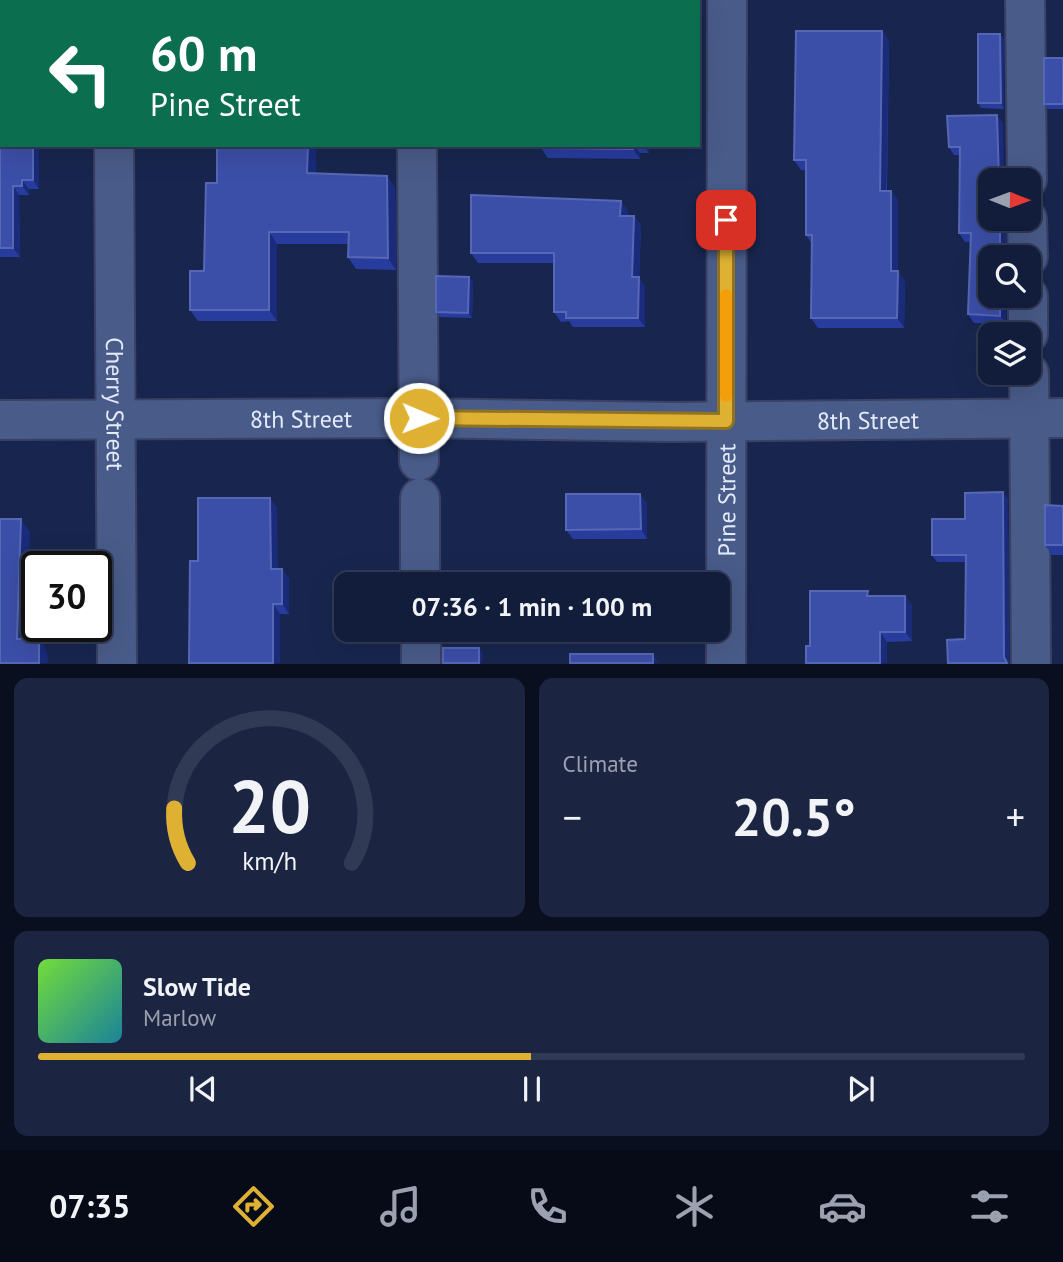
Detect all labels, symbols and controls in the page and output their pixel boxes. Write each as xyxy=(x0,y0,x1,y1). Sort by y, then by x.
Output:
text: 60 m xyxy=(150,21,257,85)
icon: left xyxy=(35,28,126,119)
text: Pine Street xyxy=(150,83,301,125)
north arrow xyxy=(978,168,1041,231)
map controls xyxy=(978,168,1041,385)
pin xyxy=(696,190,756,250)
icon: arrive xyxy=(707,201,745,239)
button: search xyxy=(978,245,1041,308)
button: layers xyxy=(978,322,1041,385)
street label: Cherry Street xyxy=(100,337,131,471)
position arrow xyxy=(382,381,456,455)
street label: 8th Street xyxy=(250,403,352,434)
street label: 8th Street xyxy=(817,404,919,436)
street label: Pine Street xyxy=(711,443,742,557)
speed limit sign: 30 xyxy=(21,551,112,642)
text: 07:36 · 1 min · 100 m xyxy=(412,590,652,623)
text: Climate xyxy=(563,749,638,778)
text: 20 xyxy=(228,760,311,854)
text: 20.5° xyxy=(732,783,856,850)
text: − xyxy=(563,792,582,841)
text: + xyxy=(1006,792,1025,841)
text: km/h xyxy=(242,845,297,877)
text: Slow Tide xyxy=(143,970,251,1003)
text: Marlow xyxy=(143,1003,216,1032)
icon: previous xyxy=(184,1070,222,1108)
icon: pause xyxy=(513,1070,551,1108)
icon: next xyxy=(842,1070,880,1108)
icon: directions xyxy=(229,1182,278,1231)
icon: music xyxy=(376,1182,425,1231)
icon: phone xyxy=(523,1182,572,1231)
icon: climate xyxy=(670,1182,719,1231)
icon: car xyxy=(818,1182,867,1231)
icon: filters xyxy=(965,1182,1014,1231)
text: 07:35 xyxy=(49,1185,130,1227)

